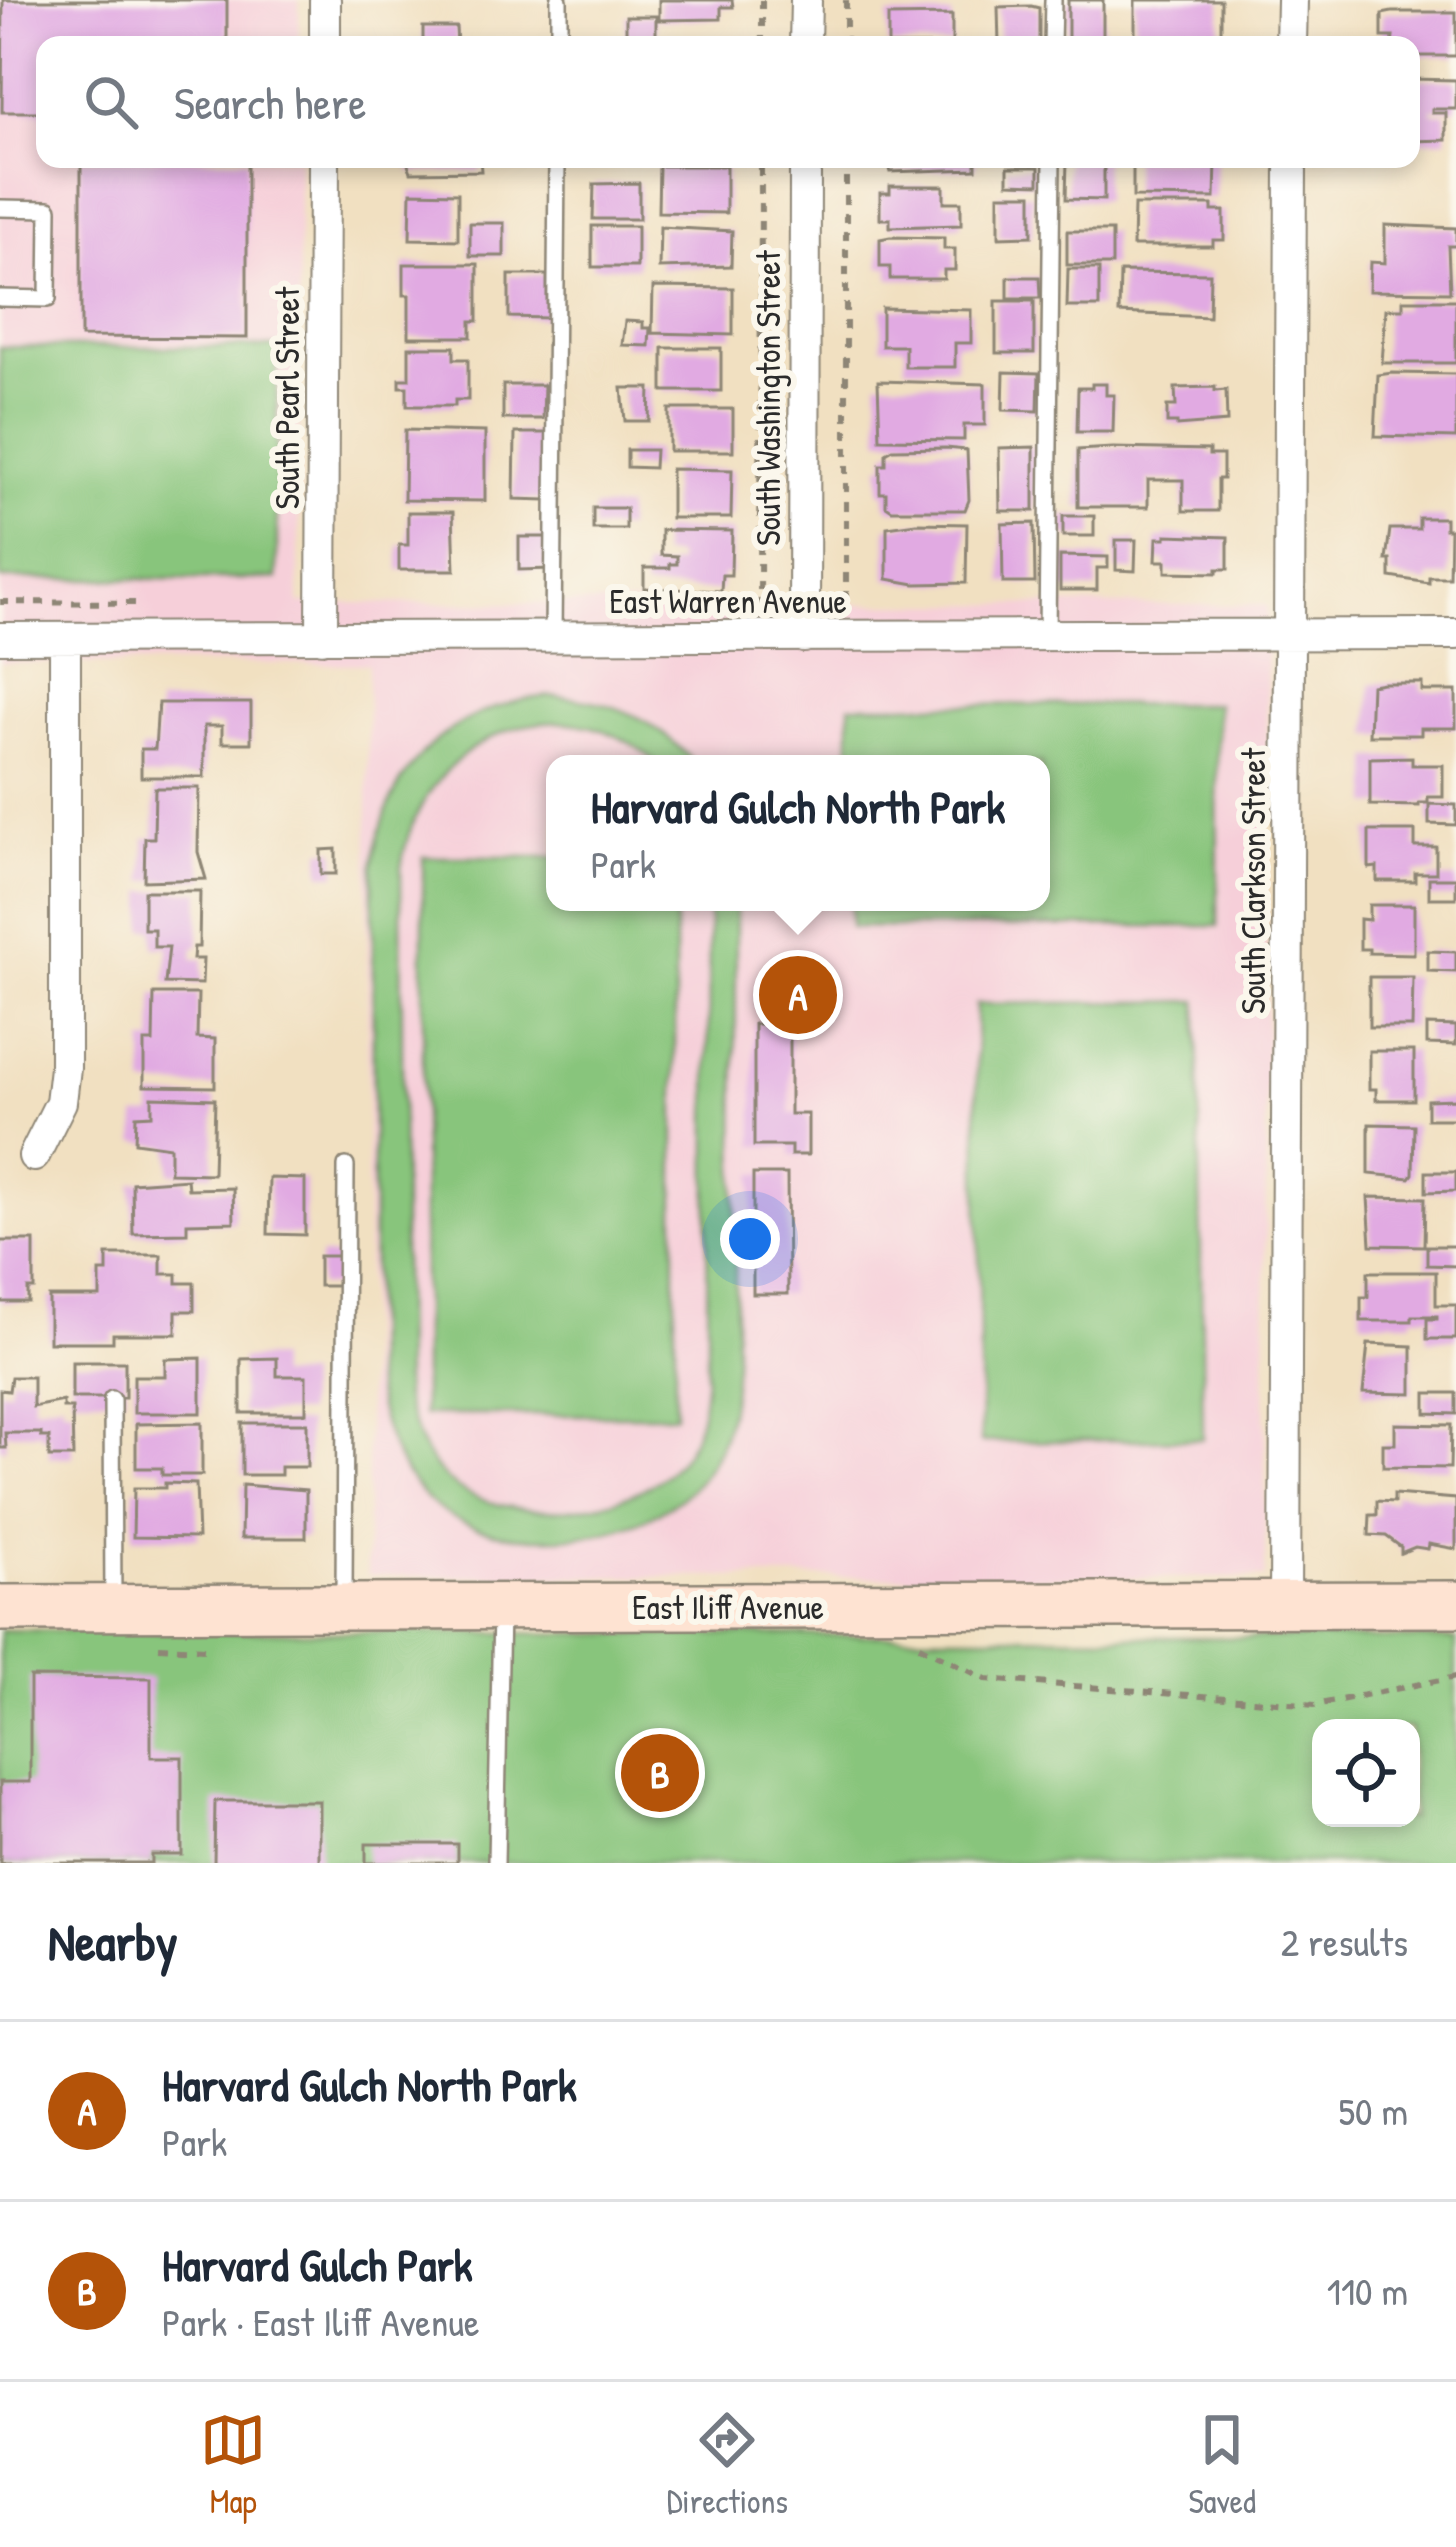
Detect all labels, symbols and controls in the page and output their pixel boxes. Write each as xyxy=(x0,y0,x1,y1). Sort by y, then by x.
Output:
search box xyxy=(36,36,1420,168)
icon: search xyxy=(78,69,144,135)
text: Search here xyxy=(174,72,366,133)
street label: South Washington Street xyxy=(746,250,791,546)
street label: South Pearl Street xyxy=(265,286,309,509)
street label: East Warren Avenue xyxy=(609,579,847,623)
street label: South Clarkson Street xyxy=(1231,747,1275,1014)
popup xyxy=(546,755,1050,911)
text: Harvard Gulch North Park xyxy=(591,776,1005,837)
text: Park xyxy=(591,837,656,890)
pin: A xyxy=(759,950,837,1040)
your location xyxy=(720,1209,780,1269)
street label: East Iliff Avenue xyxy=(632,1585,824,1629)
map controls xyxy=(1312,1719,1420,1827)
button: locate xyxy=(1312,1719,1420,1827)
pin: B xyxy=(621,1728,699,1818)
text: Nearby xyxy=(48,1907,178,1976)
text: 2 results xyxy=(1281,1915,1408,1968)
text: Harvard Gulch North Park xyxy=(162,2054,577,2115)
text: A xyxy=(77,2084,97,2137)
text: 50 m xyxy=(1339,2084,1408,2137)
text: Park xyxy=(162,2115,227,2168)
text: Harvard Gulch Park xyxy=(162,2234,472,2295)
text: B xyxy=(77,2264,97,2317)
text: 110 m xyxy=(1327,2264,1408,2317)
text: Park · East Iliff Avenue xyxy=(162,2295,480,2348)
tab: Map xyxy=(200,2407,266,2523)
tab: Directions xyxy=(667,2407,788,2523)
tab: Saved xyxy=(1188,2407,1256,2523)

